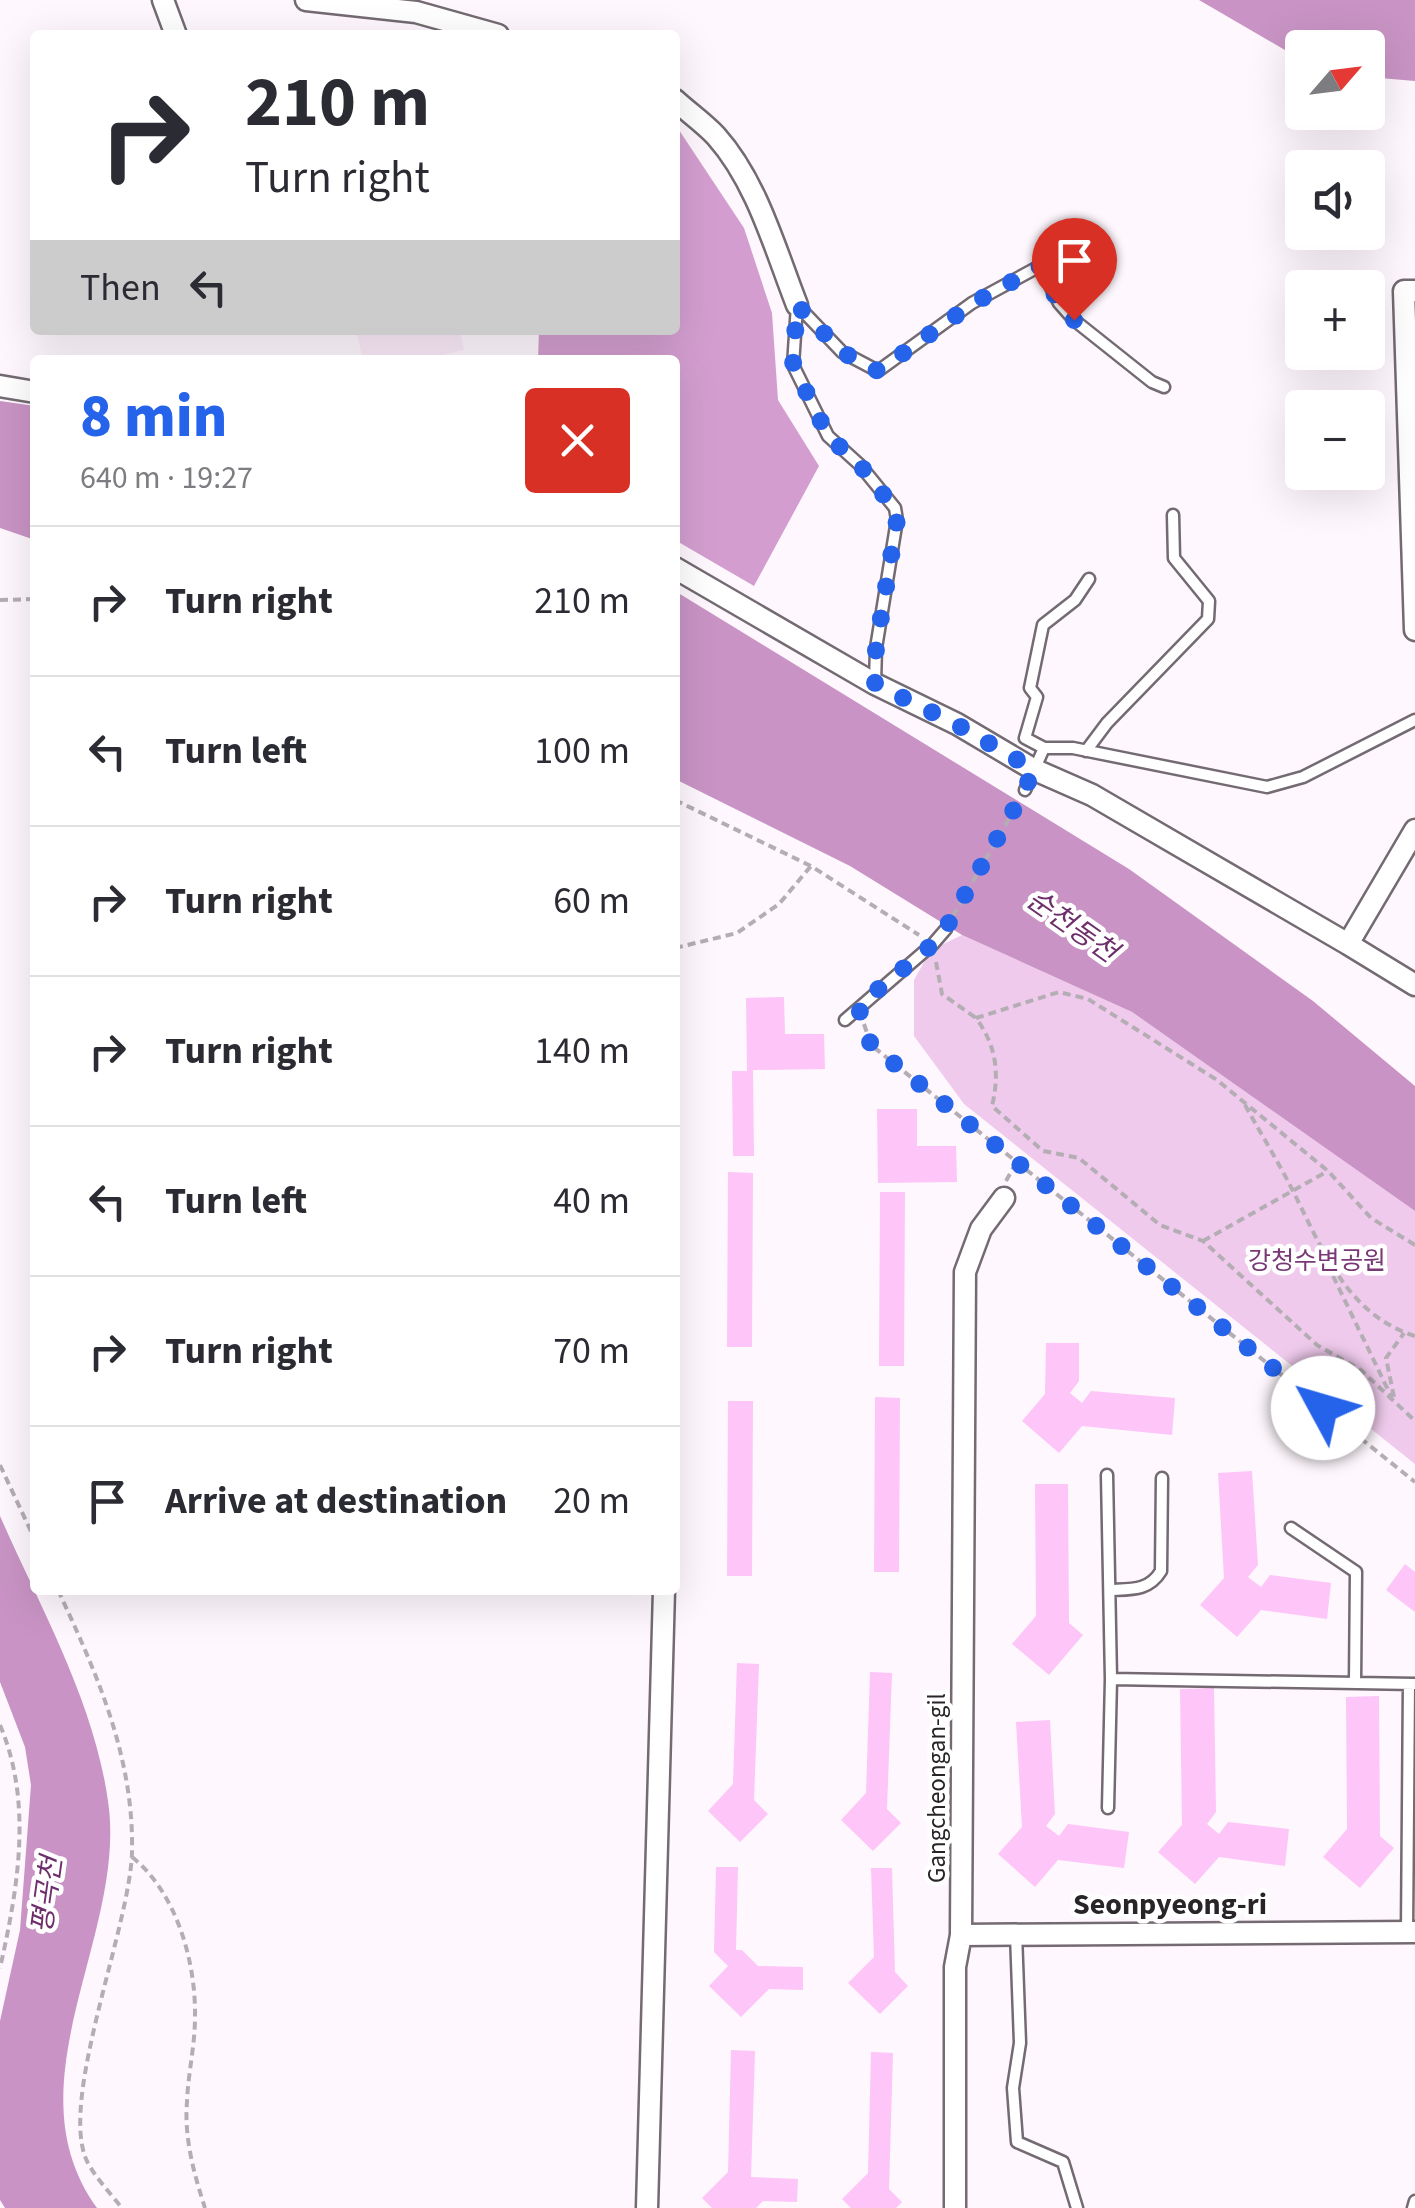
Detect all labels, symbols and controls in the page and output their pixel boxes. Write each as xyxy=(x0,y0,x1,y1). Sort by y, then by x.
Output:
north arrow xyxy=(1285,30,1385,130)
map controls xyxy=(1285,30,1385,490)
text: 210 m xyxy=(245,53,430,153)
icon: right xyxy=(80,70,210,200)
text: Turn right xyxy=(245,146,430,210)
button: sound xyxy=(1285,150,1385,250)
pin xyxy=(1032,218,1117,321)
icon: arrive xyxy=(1047,233,1102,288)
icon: left xyxy=(181,260,236,315)
text: Then xyxy=(80,261,161,315)
button: + xyxy=(1285,270,1385,370)
text: 8 min xyxy=(80,375,227,460)
button: close xyxy=(525,388,630,493)
button: − xyxy=(1285,390,1385,490)
text: 640 m · 19:27 xyxy=(80,455,253,501)
icon: right xyxy=(80,574,135,629)
text: Turn right xyxy=(165,574,333,628)
text: 210 m xyxy=(534,574,630,628)
icon: left xyxy=(80,724,135,779)
text: Turn left xyxy=(165,724,307,778)
text: 100 m xyxy=(534,724,630,778)
icon: right xyxy=(80,874,135,929)
text: Turn right xyxy=(165,874,333,928)
text: 60 m xyxy=(553,874,630,928)
water label: 순천동천 xyxy=(1018,880,1128,974)
icon: right xyxy=(80,1024,135,1079)
text: Turn right xyxy=(165,1024,333,1078)
text: 140 m xyxy=(534,1024,630,1078)
icon: left xyxy=(80,1174,135,1229)
text: Turn left xyxy=(165,1174,307,1228)
text: 40 m xyxy=(553,1174,630,1228)
park label: 강청수변공원 xyxy=(1248,1243,1386,1279)
icon: right xyxy=(80,1324,135,1379)
text: Turn right xyxy=(165,1324,333,1378)
text: 70 m xyxy=(553,1324,630,1378)
position arrow xyxy=(1271,1356,1375,1460)
icon: arrive xyxy=(80,1474,135,1529)
text: Arrive at destination xyxy=(165,1474,507,1528)
text: 20 m xyxy=(553,1474,630,1528)
street label: Gangcheongan-gil xyxy=(919,1693,955,1883)
water label: 평곡천 xyxy=(22,1851,73,1936)
district label: Seonpyeong-ri xyxy=(1073,1883,1267,1926)

